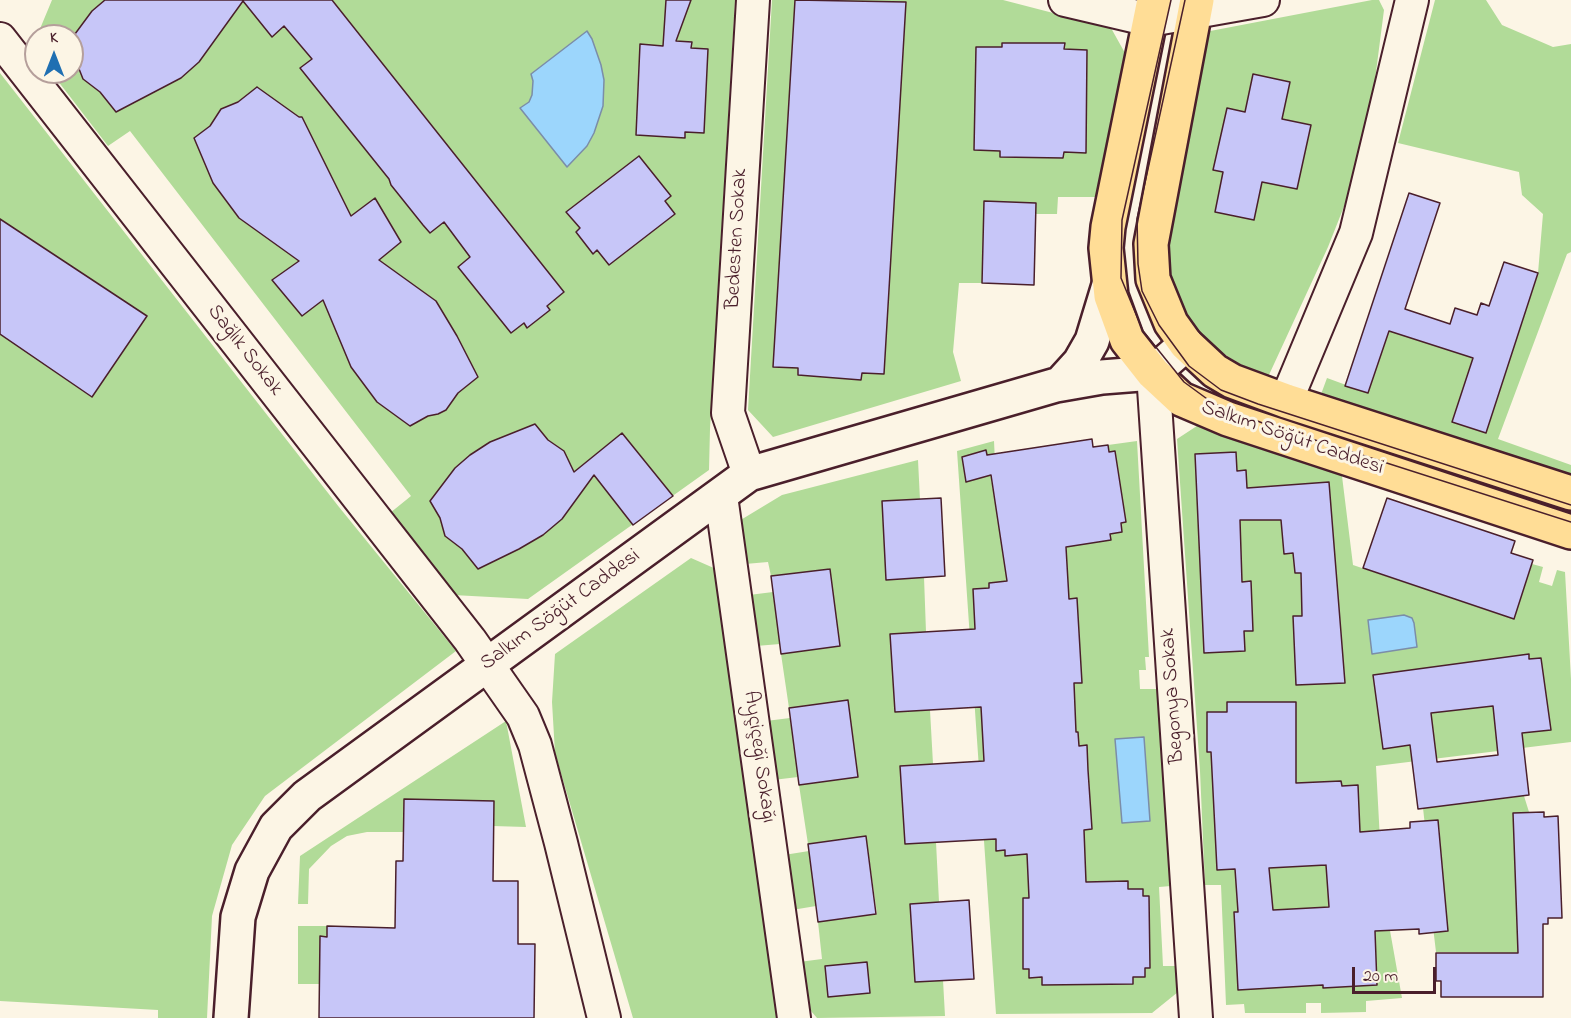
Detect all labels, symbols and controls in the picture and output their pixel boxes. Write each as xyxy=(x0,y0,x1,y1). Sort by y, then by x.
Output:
north arrow xyxy=(24,24,84,84)
text: K xyxy=(50,26,58,50)
street label: Bedesten Sokak xyxy=(722,168,754,310)
street label: Sağlık Sokak xyxy=(201,300,287,402)
street label: Salkım Söğüt Caddesi xyxy=(1197,396,1387,482)
street label: Salkım Söğüt Caddesi xyxy=(476,545,646,677)
street label: Begonya Sokak xyxy=(1157,627,1191,765)
street label: Ayçiçeği Sokağı xyxy=(736,689,780,825)
scale bar xyxy=(1355,955,1439,993)
text: 20 m xyxy=(1363,964,1398,990)

